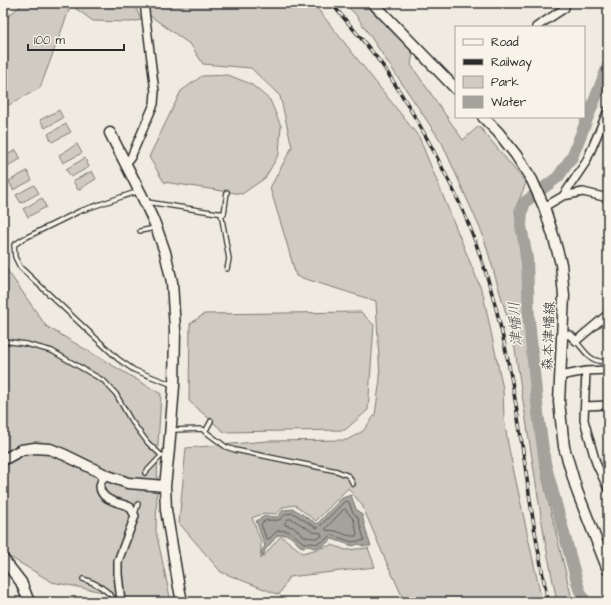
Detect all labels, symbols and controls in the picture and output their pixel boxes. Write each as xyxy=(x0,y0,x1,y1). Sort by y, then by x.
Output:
scale bar xyxy=(28,26,124,52)
legend xyxy=(455,26,585,118)
text: 100 m xyxy=(34,32,65,49)
text: Road xyxy=(491,34,519,51)
text: Railway xyxy=(491,54,532,72)
text: Park xyxy=(491,74,519,91)
text: Water xyxy=(491,94,527,111)
water label: 津幡川 xyxy=(503,301,528,347)
street label: 森本津幡線 xyxy=(538,301,560,371)

